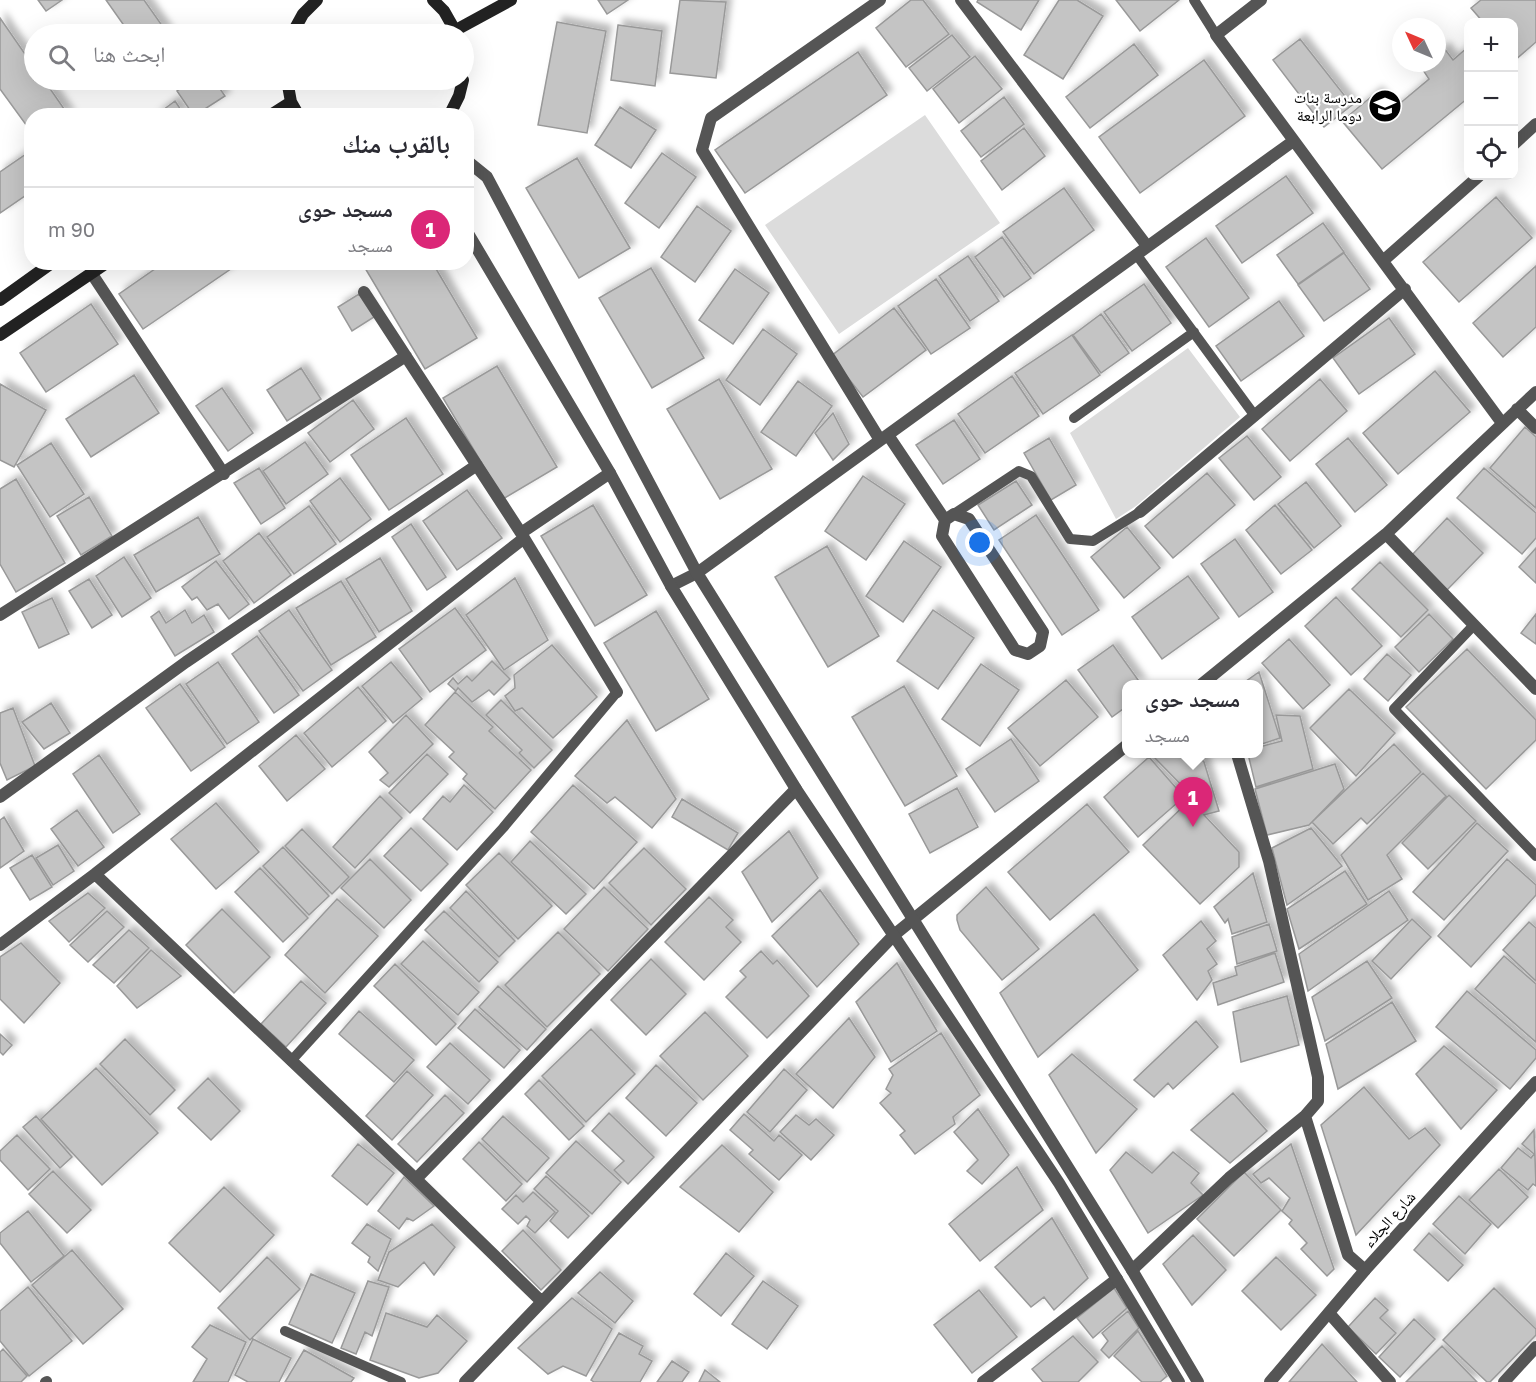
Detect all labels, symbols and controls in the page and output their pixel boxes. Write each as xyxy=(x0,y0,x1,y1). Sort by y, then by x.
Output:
north arrow xyxy=(1392,18,1446,72)
map controls xyxy=(1464,18,1518,180)
button: + xyxy=(1464,18,1518,72)
search box xyxy=(24,24,474,90)
text: ابحث هنا xyxy=(93,40,166,67)
icon: search xyxy=(45,41,78,74)
button: − xyxy=(1464,72,1518,126)
place label: مدرسة بنات دوما الرابعة xyxy=(1294,87,1362,125)
school or university icon: مدرسة بنات دوما الرابعة xyxy=(1367,88,1403,124)
button: locate xyxy=(1464,126,1518,180)
text: بالقرب منك xyxy=(342,128,450,159)
text: مسجد حوى xyxy=(298,195,393,222)
text: 90 m xyxy=(48,217,95,241)
text: 1 xyxy=(425,217,436,241)
text: مسجد xyxy=(348,232,393,256)
your location xyxy=(965,528,994,557)
popup xyxy=(1122,680,1263,758)
text: مسجد حوى xyxy=(1145,685,1240,712)
text: مسجد xyxy=(1145,722,1190,746)
pin: 1 xyxy=(1174,778,1212,827)
street label: شارع الجلاء xyxy=(1358,1187,1420,1252)

